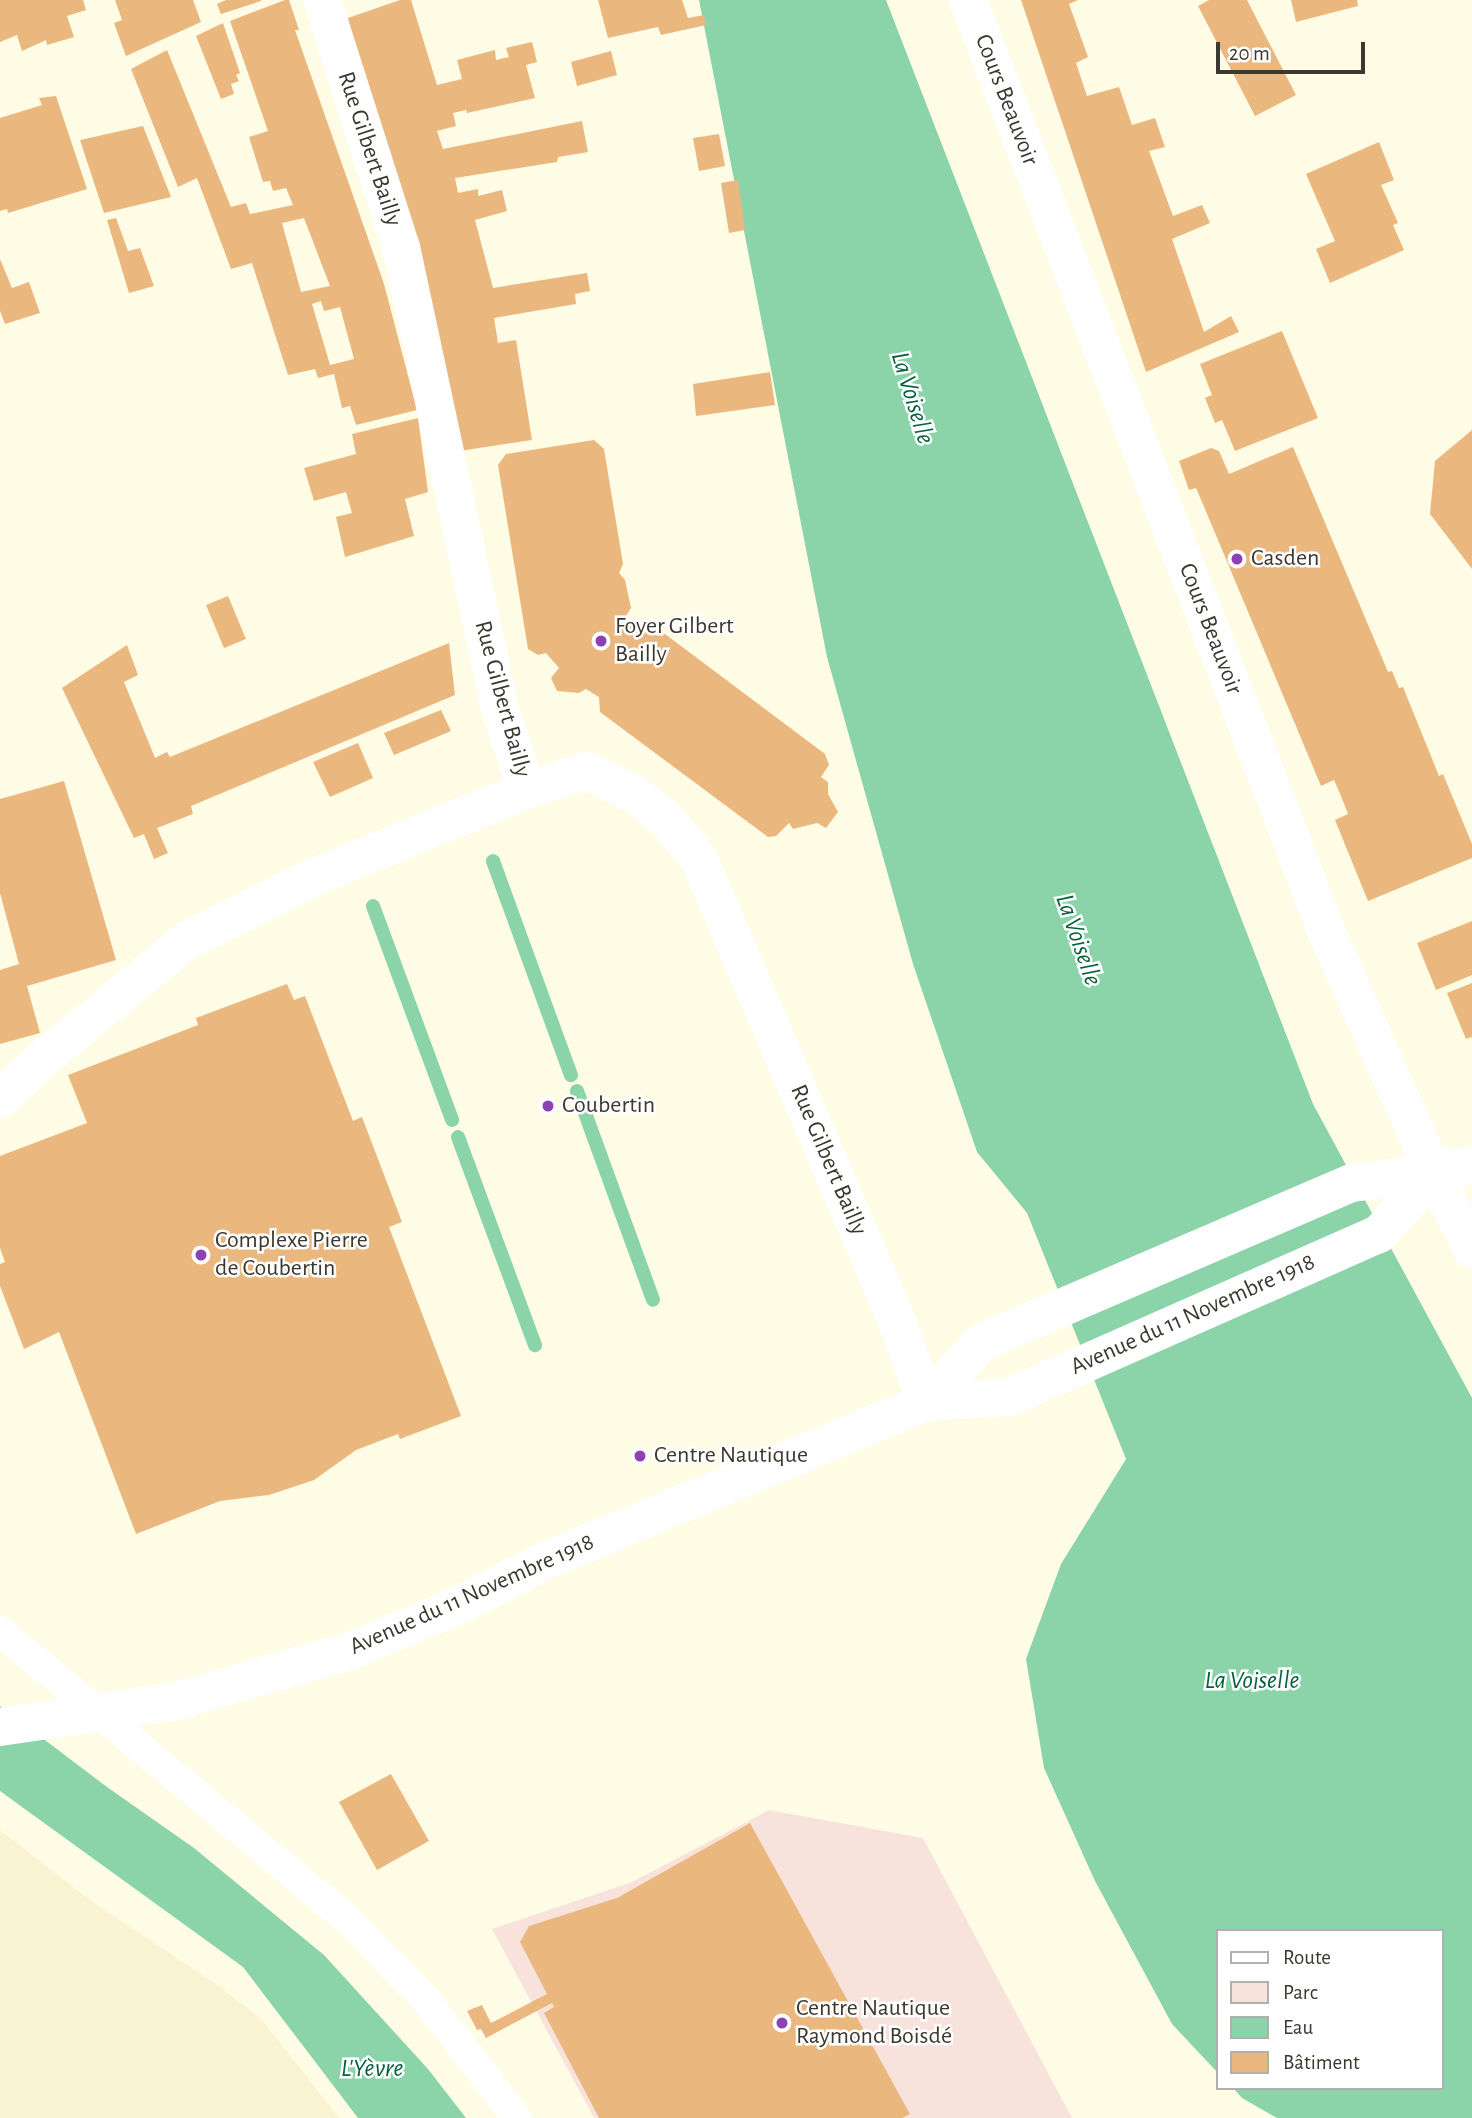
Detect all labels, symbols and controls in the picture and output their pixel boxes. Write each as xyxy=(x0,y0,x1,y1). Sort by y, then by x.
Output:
scale bar xyxy=(1220,28,1369,72)
street label: Cours Beauvoir xyxy=(968,30,1044,170)
text: 20 m xyxy=(1229,43,1270,64)
street label: Rue Gilbert Bailly xyxy=(330,68,408,230)
water label: La Voiselle xyxy=(883,348,941,448)
place label: Casden xyxy=(1251,545,1319,573)
marker: Casden xyxy=(1229,551,1245,567)
street label: Cours Beauvoir xyxy=(1172,559,1248,699)
place label: Foyer Gilbert Bailly xyxy=(615,613,734,669)
street label: Rue Gilbert Bailly xyxy=(467,618,537,780)
marker: Foyer Gilbert Bailly xyxy=(593,633,609,649)
water label: La Voiselle xyxy=(1048,890,1108,990)
street label: Rue Gilbert Bailly xyxy=(783,1080,873,1240)
place label: Coubertin xyxy=(562,1092,655,1120)
marker: Coubertin xyxy=(540,1098,556,1114)
place label: Complexe Pierre de Coubertin xyxy=(215,1227,368,1283)
marker: Complexe Pierre de Coubertin xyxy=(193,1247,209,1263)
street label: Avenue du 11 Novembre 1918 xyxy=(1066,1248,1320,1382)
place label: Centre Nautique xyxy=(654,1442,808,1470)
marker: Centre Nautique xyxy=(632,1448,648,1464)
street label: Avenue du 11 Novembre 1918 xyxy=(345,1528,599,1662)
water label: La Voiselle xyxy=(1205,1665,1299,1697)
legend xyxy=(1216,1929,1444,2090)
text: Route xyxy=(1283,1947,1331,1968)
text: Parc xyxy=(1283,1982,1318,2003)
place label: Centre Nautique Raymond Boisdé xyxy=(796,1995,952,2051)
marker: Centre Nautique Raymond Boisdé xyxy=(774,2015,790,2031)
text: Eau xyxy=(1283,2017,1313,2038)
text: Bâtiment xyxy=(1283,2052,1360,2073)
water label: L'Yèvre xyxy=(341,2053,403,2085)

